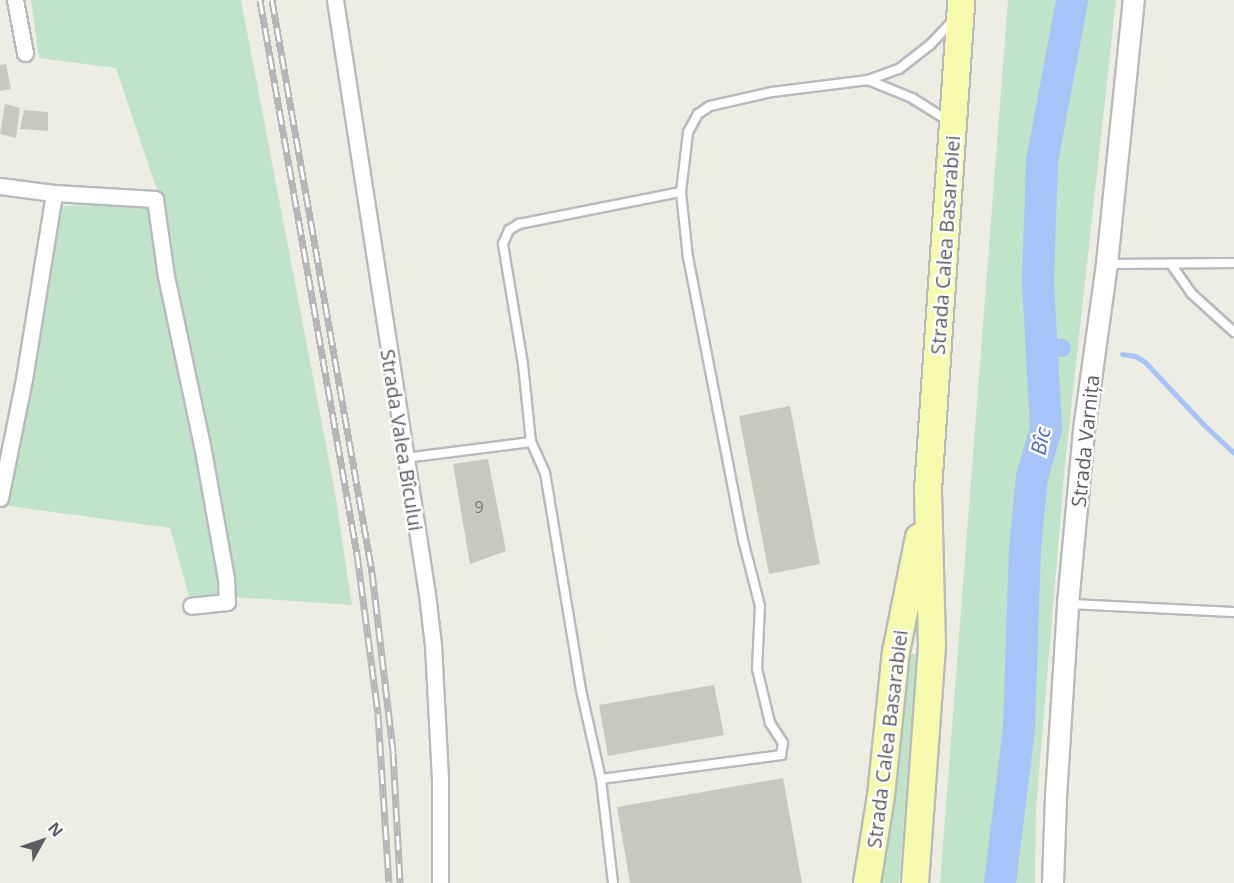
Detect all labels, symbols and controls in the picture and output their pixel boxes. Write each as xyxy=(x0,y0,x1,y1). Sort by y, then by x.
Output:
street label: Strada Calea Basarabiei xyxy=(925,135,965,355)
street label: Strada Valea Bîcului xyxy=(376,347,428,533)
street label: Strada Varnița xyxy=(1066,374,1104,508)
water label: Bîc xyxy=(1025,425,1055,457)
house number: 9 xyxy=(474,497,484,517)
street label: Strada Calea Basarabiei xyxy=(862,628,912,850)
north arrow xyxy=(12,811,72,871)
text: N xyxy=(43,817,68,841)

